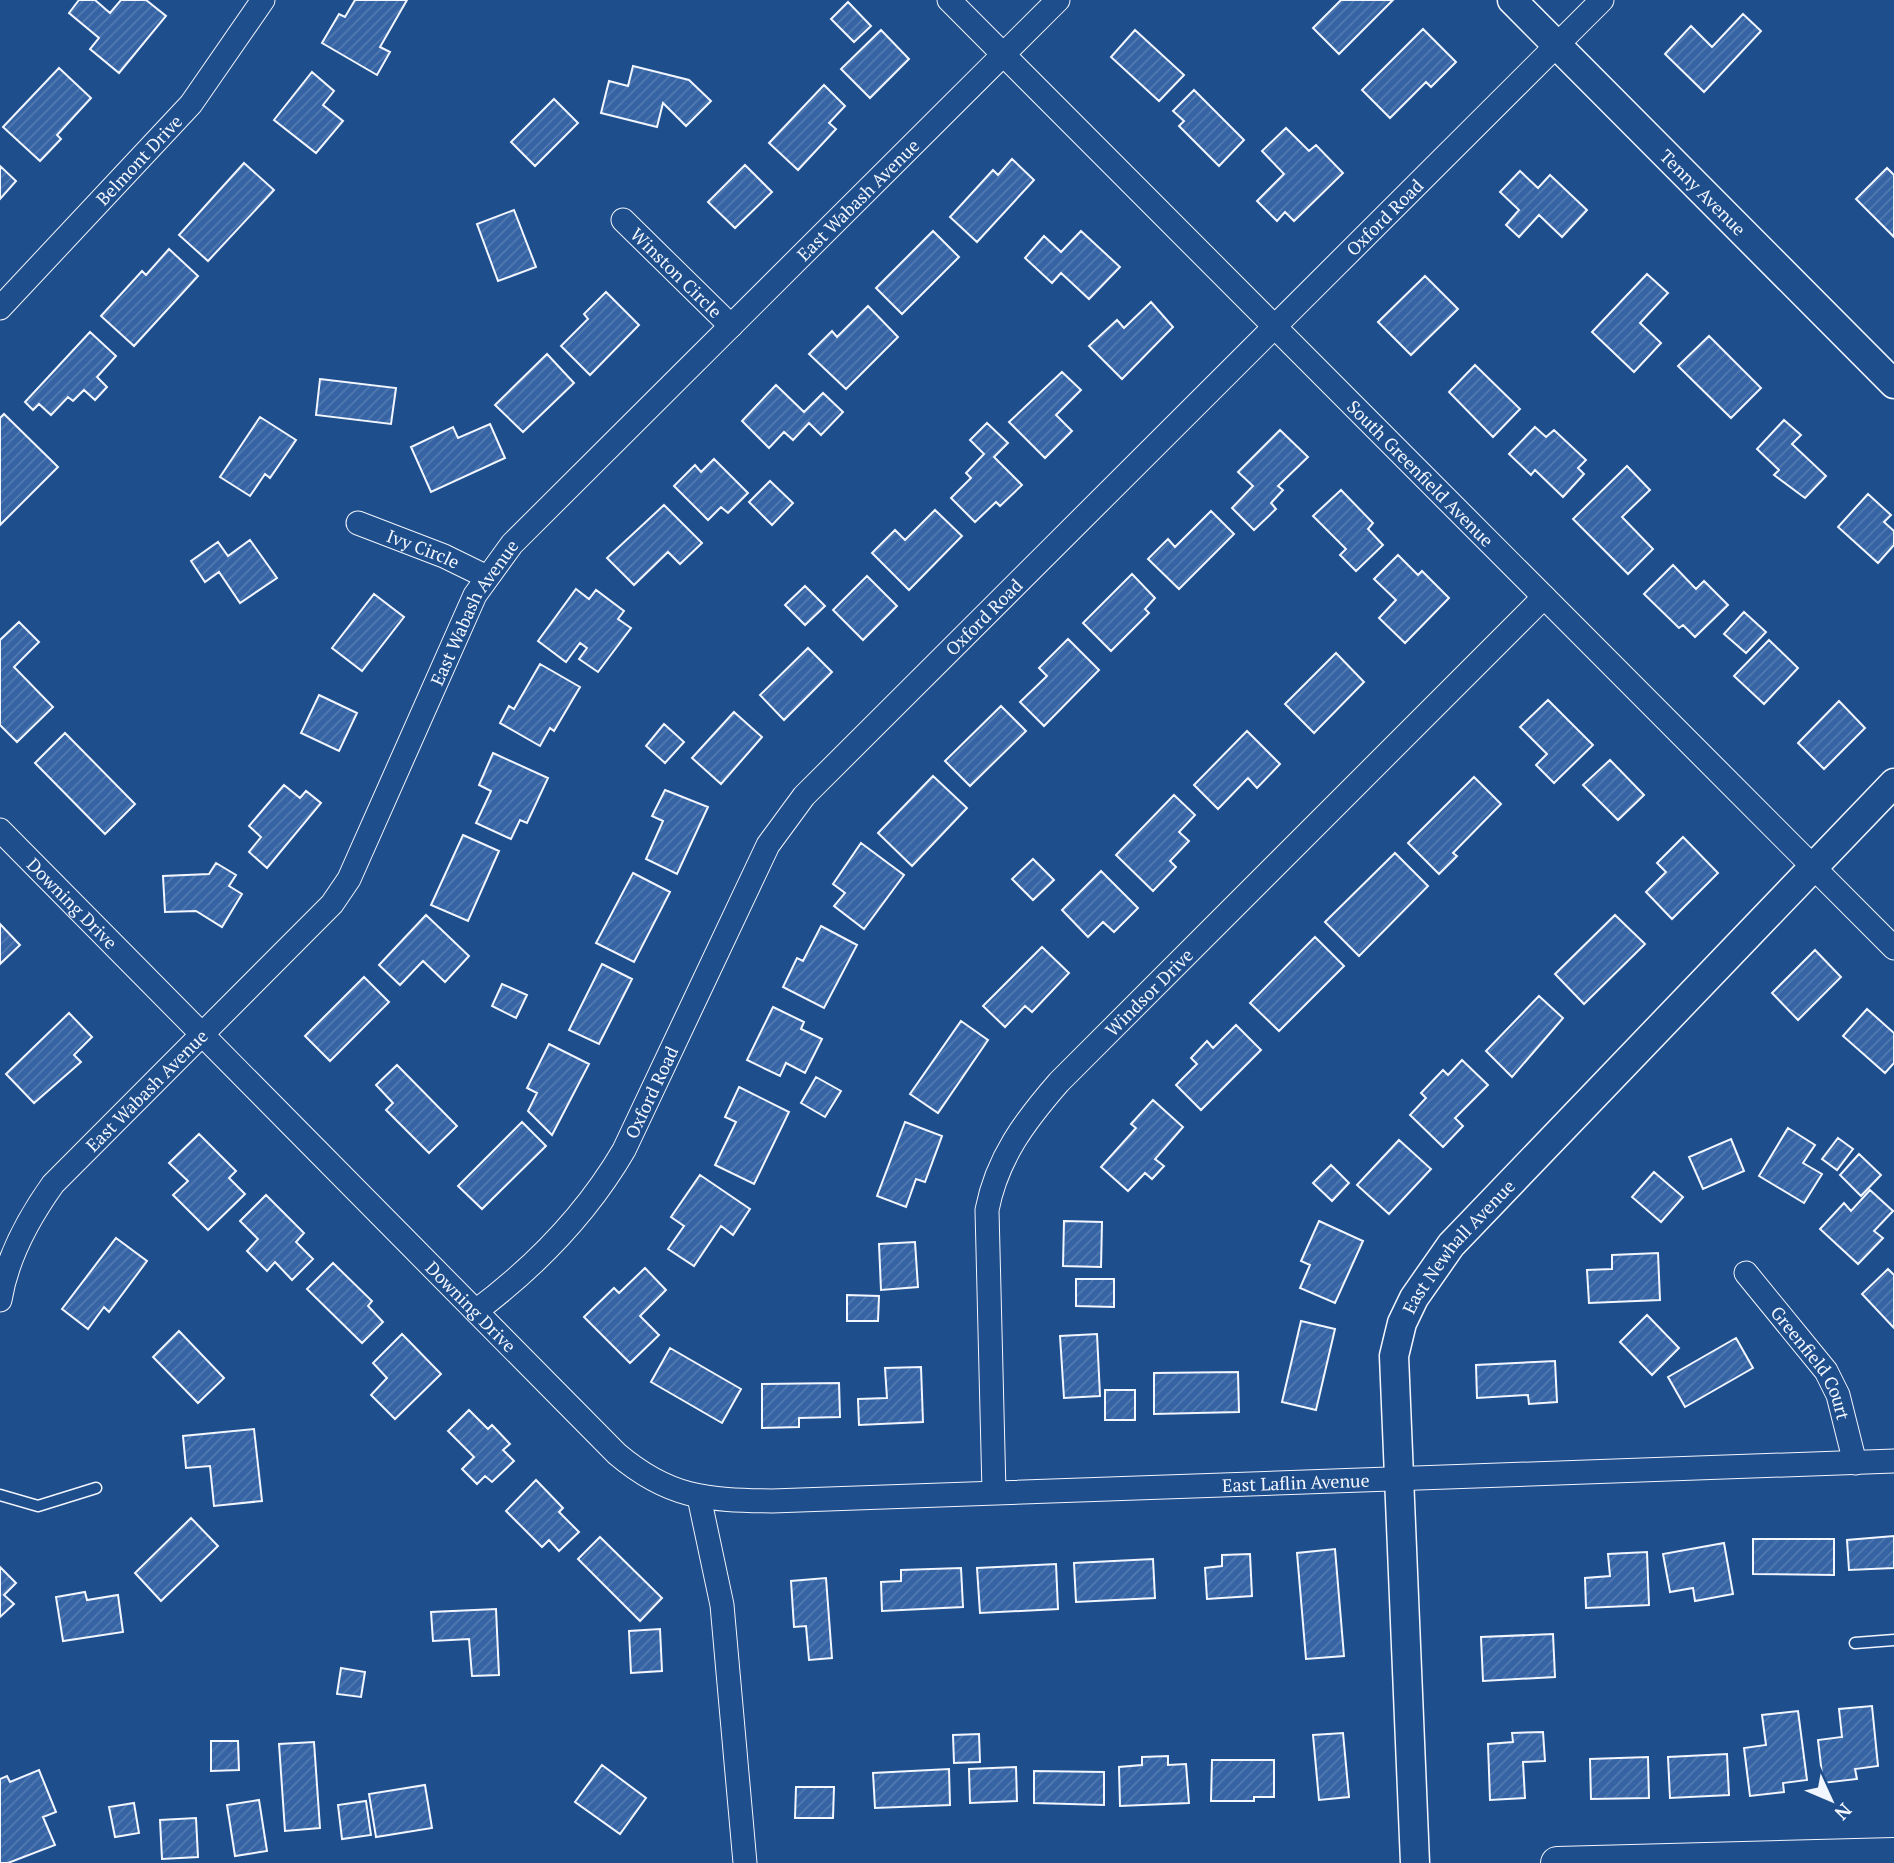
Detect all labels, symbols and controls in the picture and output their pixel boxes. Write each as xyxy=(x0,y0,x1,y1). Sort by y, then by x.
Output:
street label: Belmont Drive xyxy=(90,109,187,210)
street label: East Wabash Avenue xyxy=(791,133,924,266)
street label: Tenny Avenue xyxy=(1655,144,1751,241)
street label: Oxford Road xyxy=(1341,173,1428,261)
street label: Winston Circle xyxy=(626,222,727,323)
street label: South Greenfield Avenue xyxy=(1342,394,1499,552)
street label: Ivy Circle xyxy=(383,523,464,574)
street label: East Wabash Avenue xyxy=(424,535,523,689)
street label: Oxford Road xyxy=(940,573,1027,660)
street label: Downing Drive xyxy=(22,852,123,954)
street label: Windsor Drive xyxy=(1100,943,1198,1041)
street label: East Wabash Avenue xyxy=(80,1024,213,1157)
street label: Oxford Road xyxy=(619,1042,683,1142)
street label: East Newhall Avenue xyxy=(1396,1174,1520,1317)
street label: Downing Drive xyxy=(421,1256,522,1357)
street label: Greenfield Court xyxy=(1766,1301,1856,1423)
street label: East Laflin Avenue xyxy=(1222,1468,1370,1497)
north arrow xyxy=(1796,1765,1866,1835)
text: N xyxy=(1829,1798,1858,1826)

